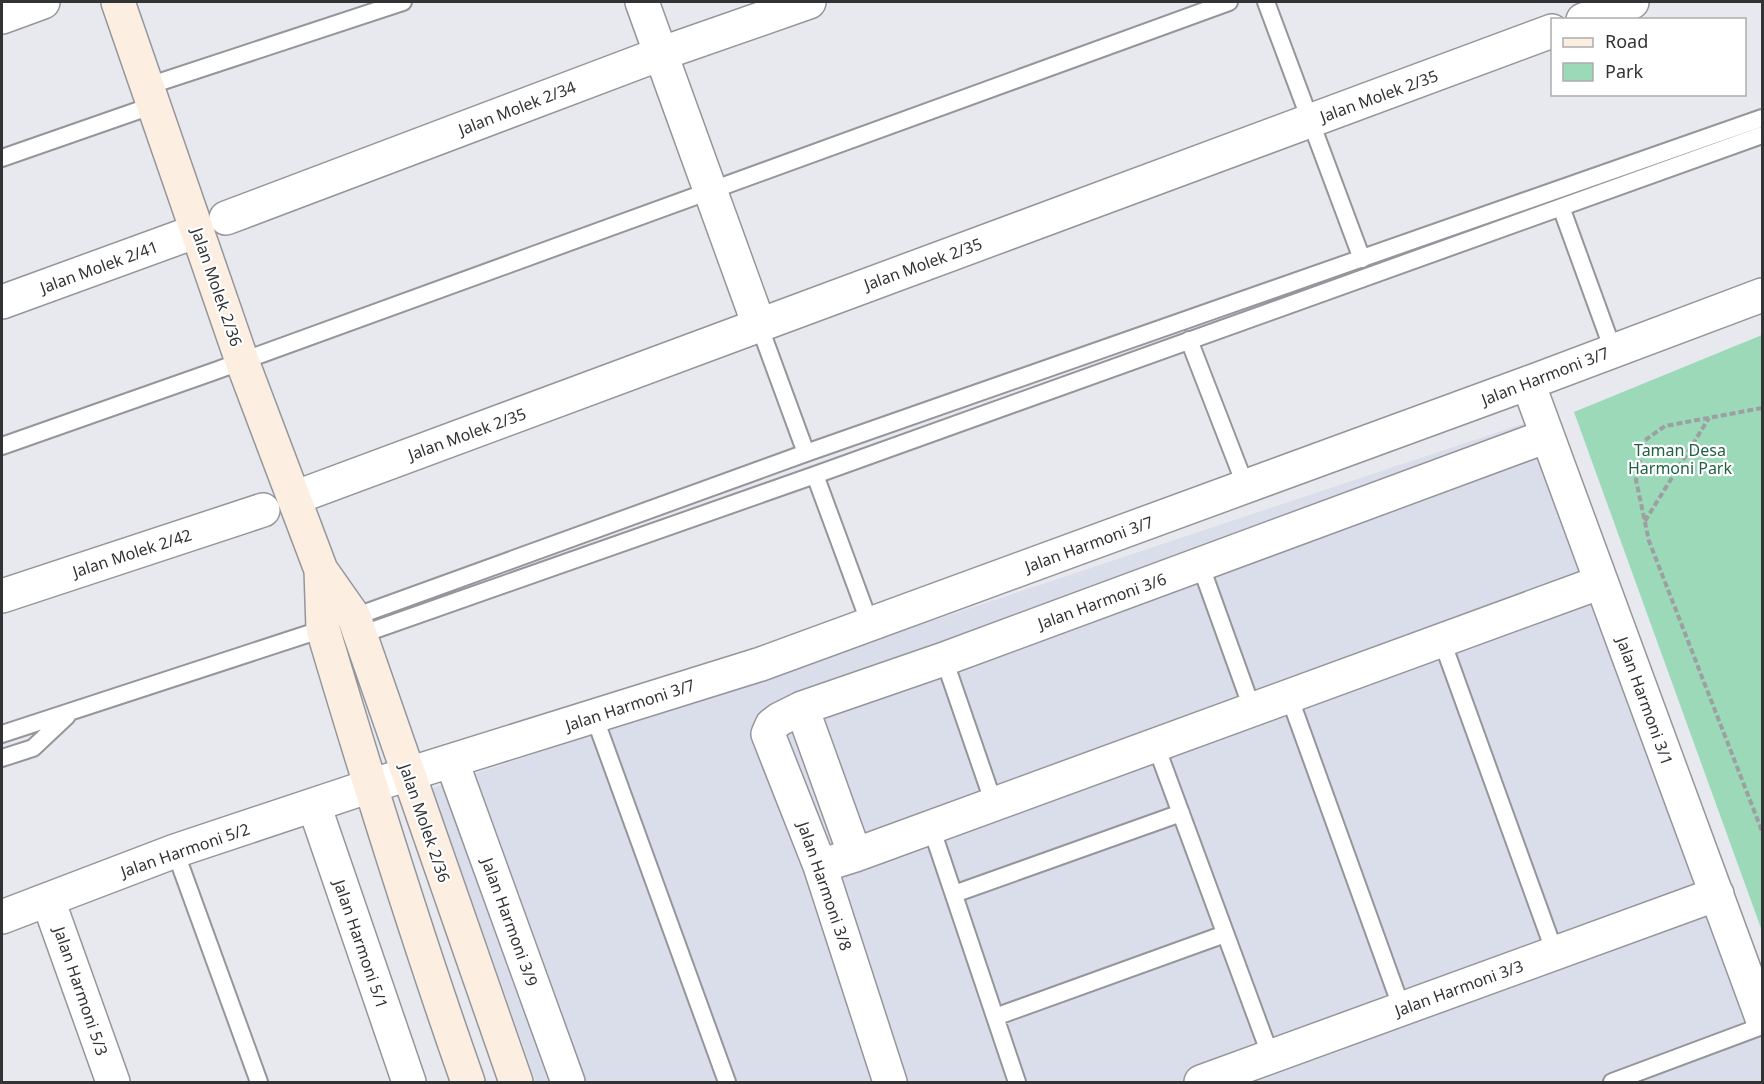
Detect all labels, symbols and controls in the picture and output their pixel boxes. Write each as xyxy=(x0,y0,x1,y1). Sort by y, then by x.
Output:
legend xyxy=(1551,18,1746,96)
text: Road xyxy=(1605,29,1648,53)
text: Park xyxy=(1605,59,1643,83)
street label: Jalan Molek 2/35 xyxy=(1315,64,1441,128)
street label: Jalan Molek 2/34 xyxy=(453,76,579,141)
street label: Jalan Molek 2/36 xyxy=(186,223,248,349)
street label: Jalan Molek 2/35 xyxy=(859,232,985,296)
street label: Jalan Molek 2/41 xyxy=(35,235,161,299)
street label: Jalan Harmoni 3/7 xyxy=(1476,342,1612,411)
street label: Jalan Molek 2/35 xyxy=(403,402,529,466)
park label: Taman Desa Harmoni Park xyxy=(1628,439,1732,479)
street label: Jalan Harmoni 3/7 xyxy=(1020,511,1156,578)
street label: Jalan Molek 2/42 xyxy=(68,523,194,583)
street label: Jalan Harmoni 3/6 xyxy=(1033,568,1169,635)
street label: Jalan Harmoni 3/1 xyxy=(1611,632,1678,768)
street label: Jalan Harmoni 3/7 xyxy=(560,674,698,737)
street label: Jalan Molek 2/36 xyxy=(394,759,456,885)
street label: Jalan Harmoni 3/8 xyxy=(792,817,857,953)
street label: Jalan Harmoni 5/2 xyxy=(116,818,252,883)
street label: Jalan Harmoni 3/9 xyxy=(476,853,543,989)
street label: Jalan Harmoni 5/1 xyxy=(328,875,393,1011)
street label: Jalan Harmoni 5/3 xyxy=(48,922,113,1058)
street label: Jalan Harmoni 3/3 xyxy=(1390,955,1526,1022)

